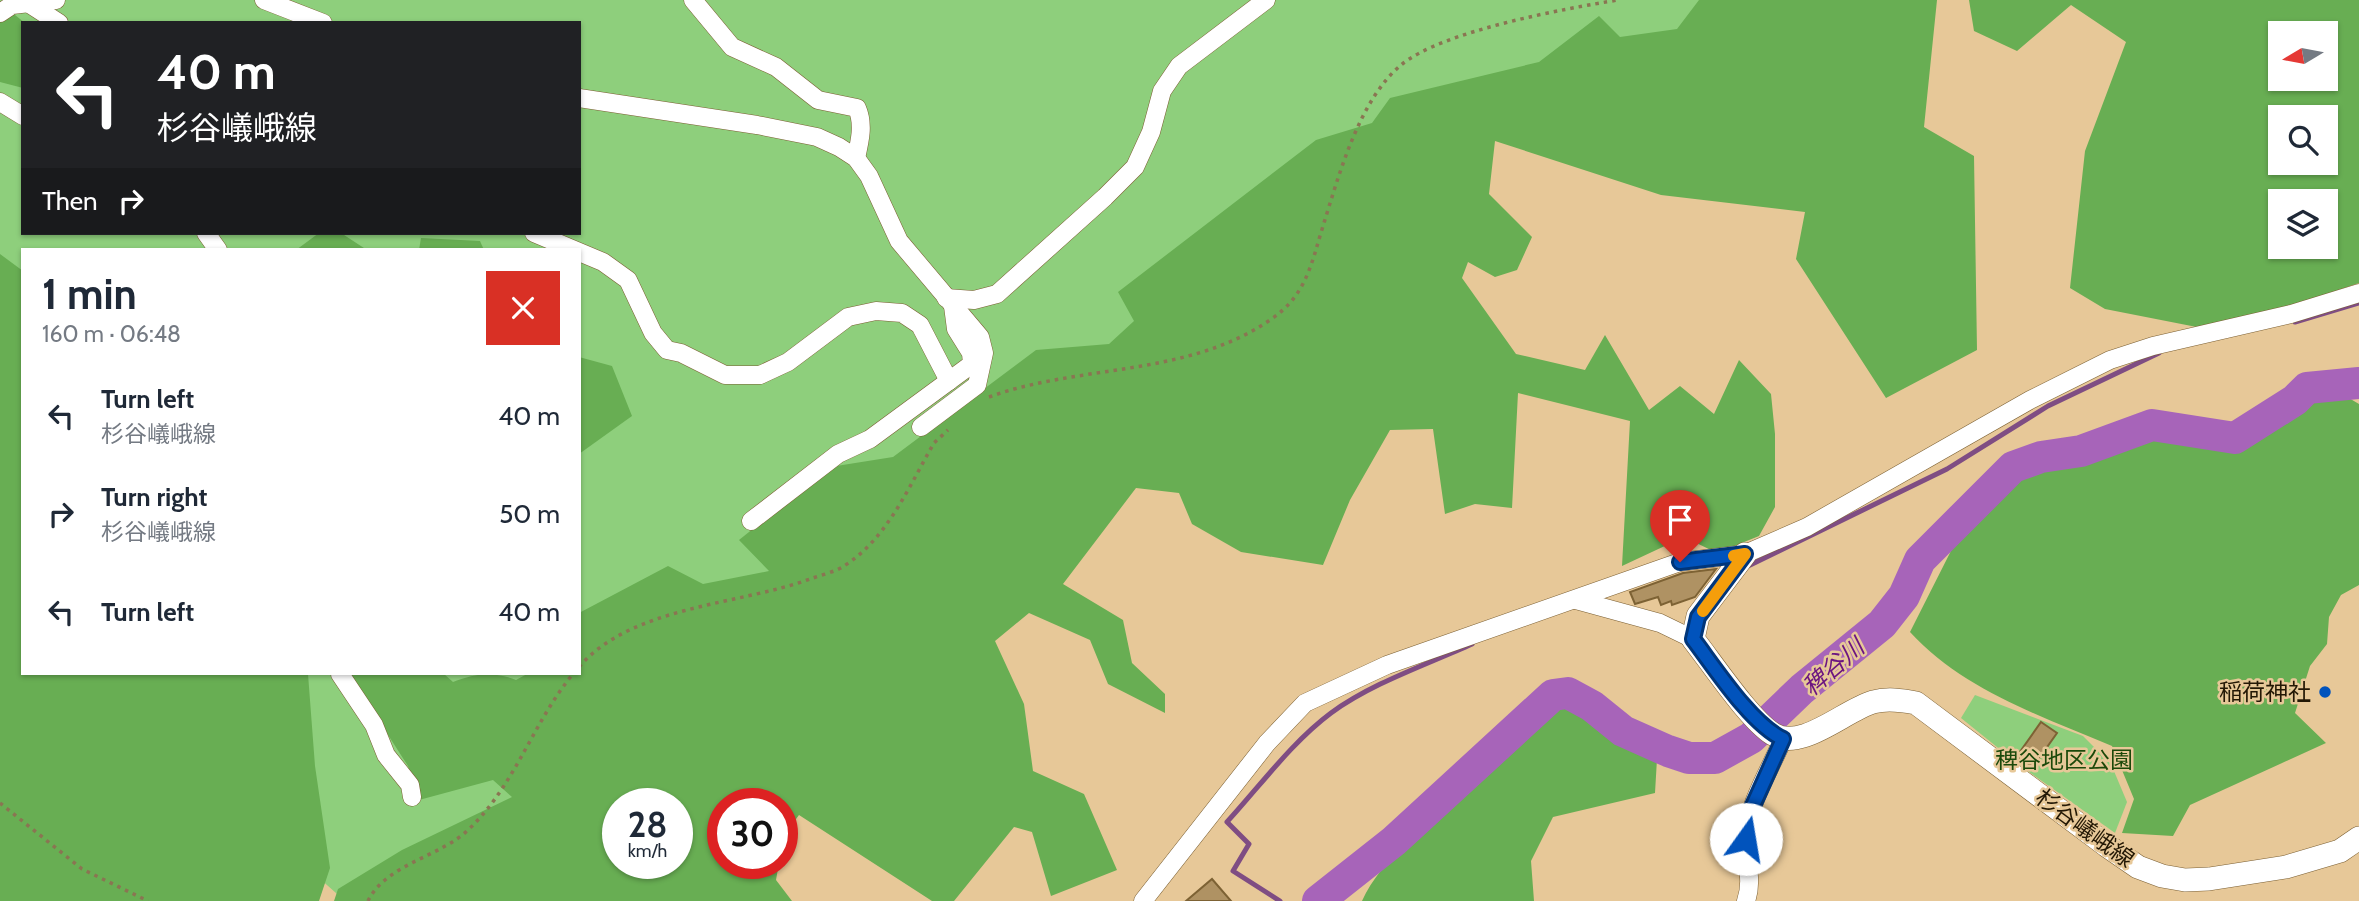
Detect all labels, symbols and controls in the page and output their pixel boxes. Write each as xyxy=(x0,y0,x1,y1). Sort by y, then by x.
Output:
north arrow xyxy=(2268,21,2338,91)
map controls xyxy=(2268,21,2338,259)
text: 40 m xyxy=(157,42,276,101)
icon: left xyxy=(42,49,133,140)
button: search xyxy=(2268,105,2338,175)
text: 杉谷嶬峨線 xyxy=(157,108,317,147)
icon: right xyxy=(112,182,150,220)
text: Then xyxy=(42,185,98,217)
button: layers xyxy=(2268,189,2338,259)
text: 1 min xyxy=(42,268,137,320)
button: close xyxy=(486,271,560,345)
text: 160 m · 06:48 xyxy=(42,320,181,348)
text: Turn left xyxy=(101,383,194,415)
icon: left xyxy=(42,397,80,435)
text: 40 m xyxy=(498,400,560,432)
text: 杉谷嶬峨線 xyxy=(101,420,216,448)
text: Turn right xyxy=(101,481,207,513)
pin xyxy=(1650,490,1710,562)
icon: right xyxy=(42,495,80,533)
text: 50 m xyxy=(499,498,560,530)
icon: arrive xyxy=(1661,501,1699,539)
text: 杉谷嶬峨線 xyxy=(101,518,216,546)
icon: left xyxy=(42,593,80,631)
text: Turn left xyxy=(101,596,194,628)
text: 40 m xyxy=(498,596,560,628)
water label: 稗谷川 xyxy=(1796,630,1872,702)
place label: 稲荷神社 xyxy=(2219,678,2311,706)
marker: 稲荷神社 xyxy=(2317,684,2333,700)
park label: 稗谷地区公園 xyxy=(1995,746,2133,774)
street label: 杉谷嶬峨線 xyxy=(2030,783,2140,873)
speed limit sign: 30 xyxy=(707,788,798,879)
position arrow xyxy=(1709,802,1783,876)
text: 28 xyxy=(628,803,667,846)
text: km/h xyxy=(628,840,667,862)

